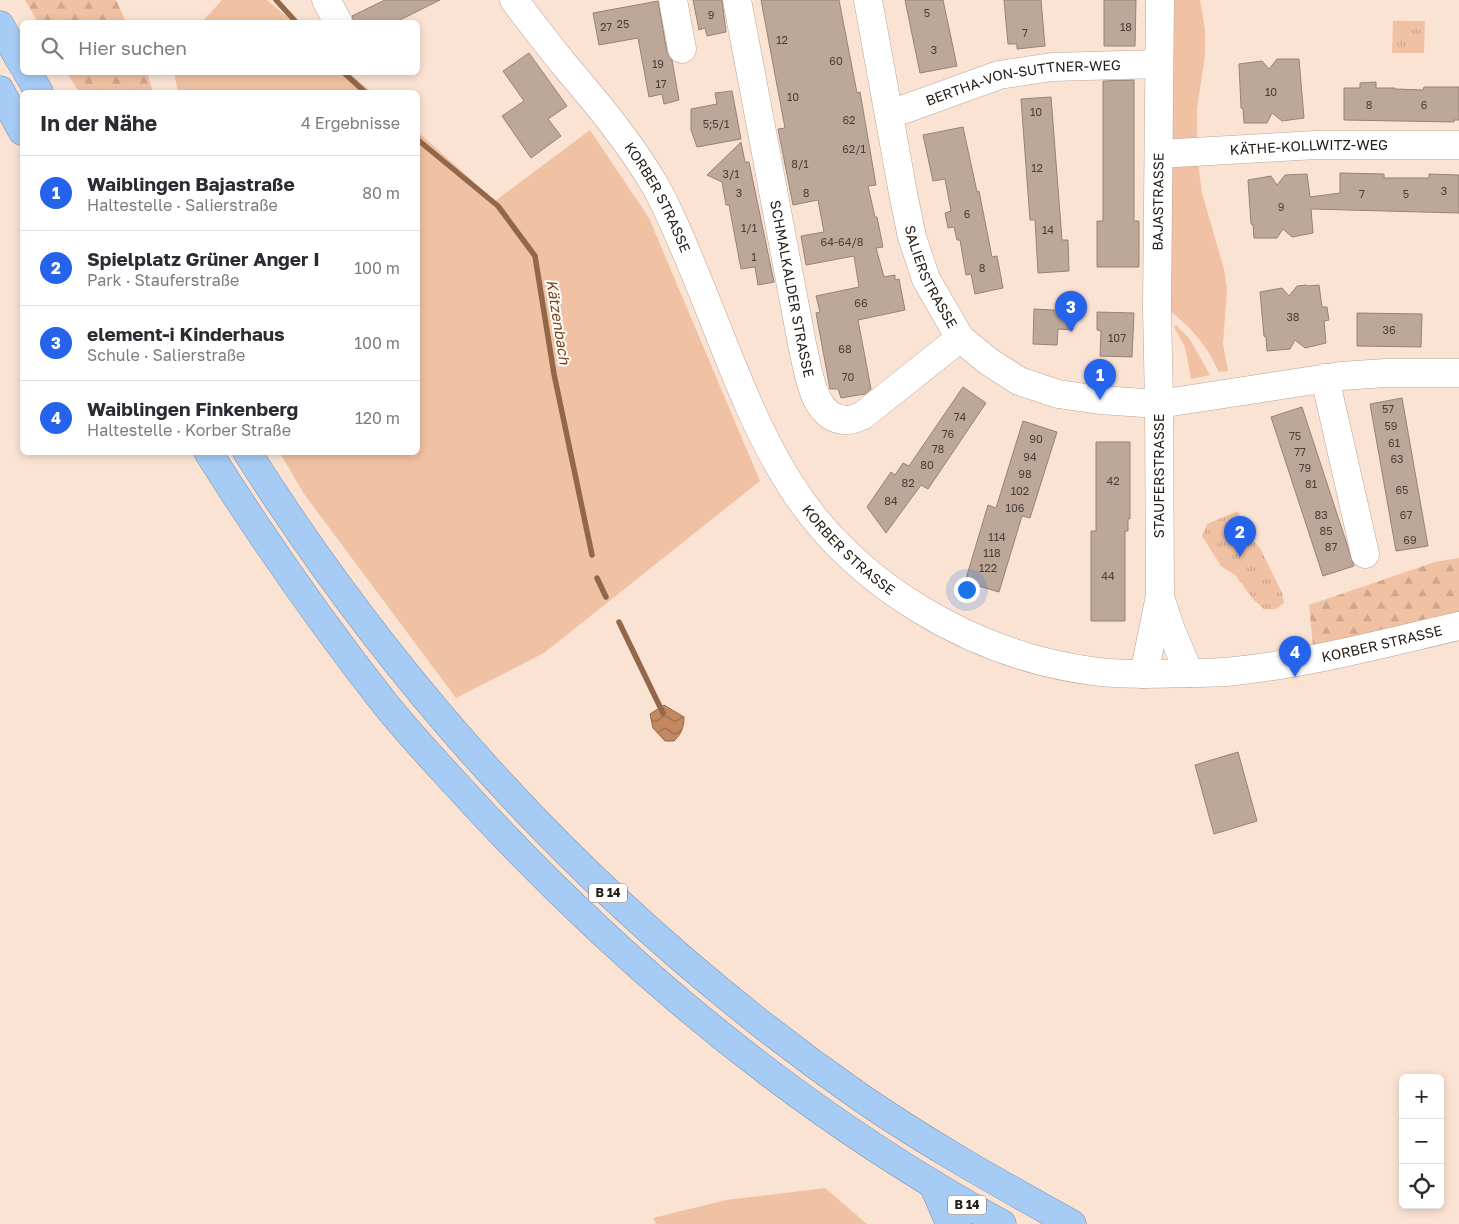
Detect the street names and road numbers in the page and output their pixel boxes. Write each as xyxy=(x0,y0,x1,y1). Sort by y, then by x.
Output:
street label: BERTHA-VON-SUTTNER-WEG xyxy=(923,56,1121,109)
street label: KÄTHE-KOLLWITZ-WEG xyxy=(1229,136,1388,158)
street label: KORBER STRASSE xyxy=(621,139,694,255)
street label: BAJASTRASSE xyxy=(1149,153,1167,251)
street label: SCHMALKALDER STRASSE xyxy=(767,199,818,379)
street label: SALIERSTRASSE xyxy=(902,224,961,331)
street label: STAUFERSTRASSE xyxy=(1150,414,1167,538)
street label: KORBER STRASSE xyxy=(799,501,899,598)
street label: KORBER STRASSE xyxy=(1320,621,1444,665)
road number: B 14 xyxy=(589,884,627,902)
road number: B 14 xyxy=(948,1196,986,1214)

